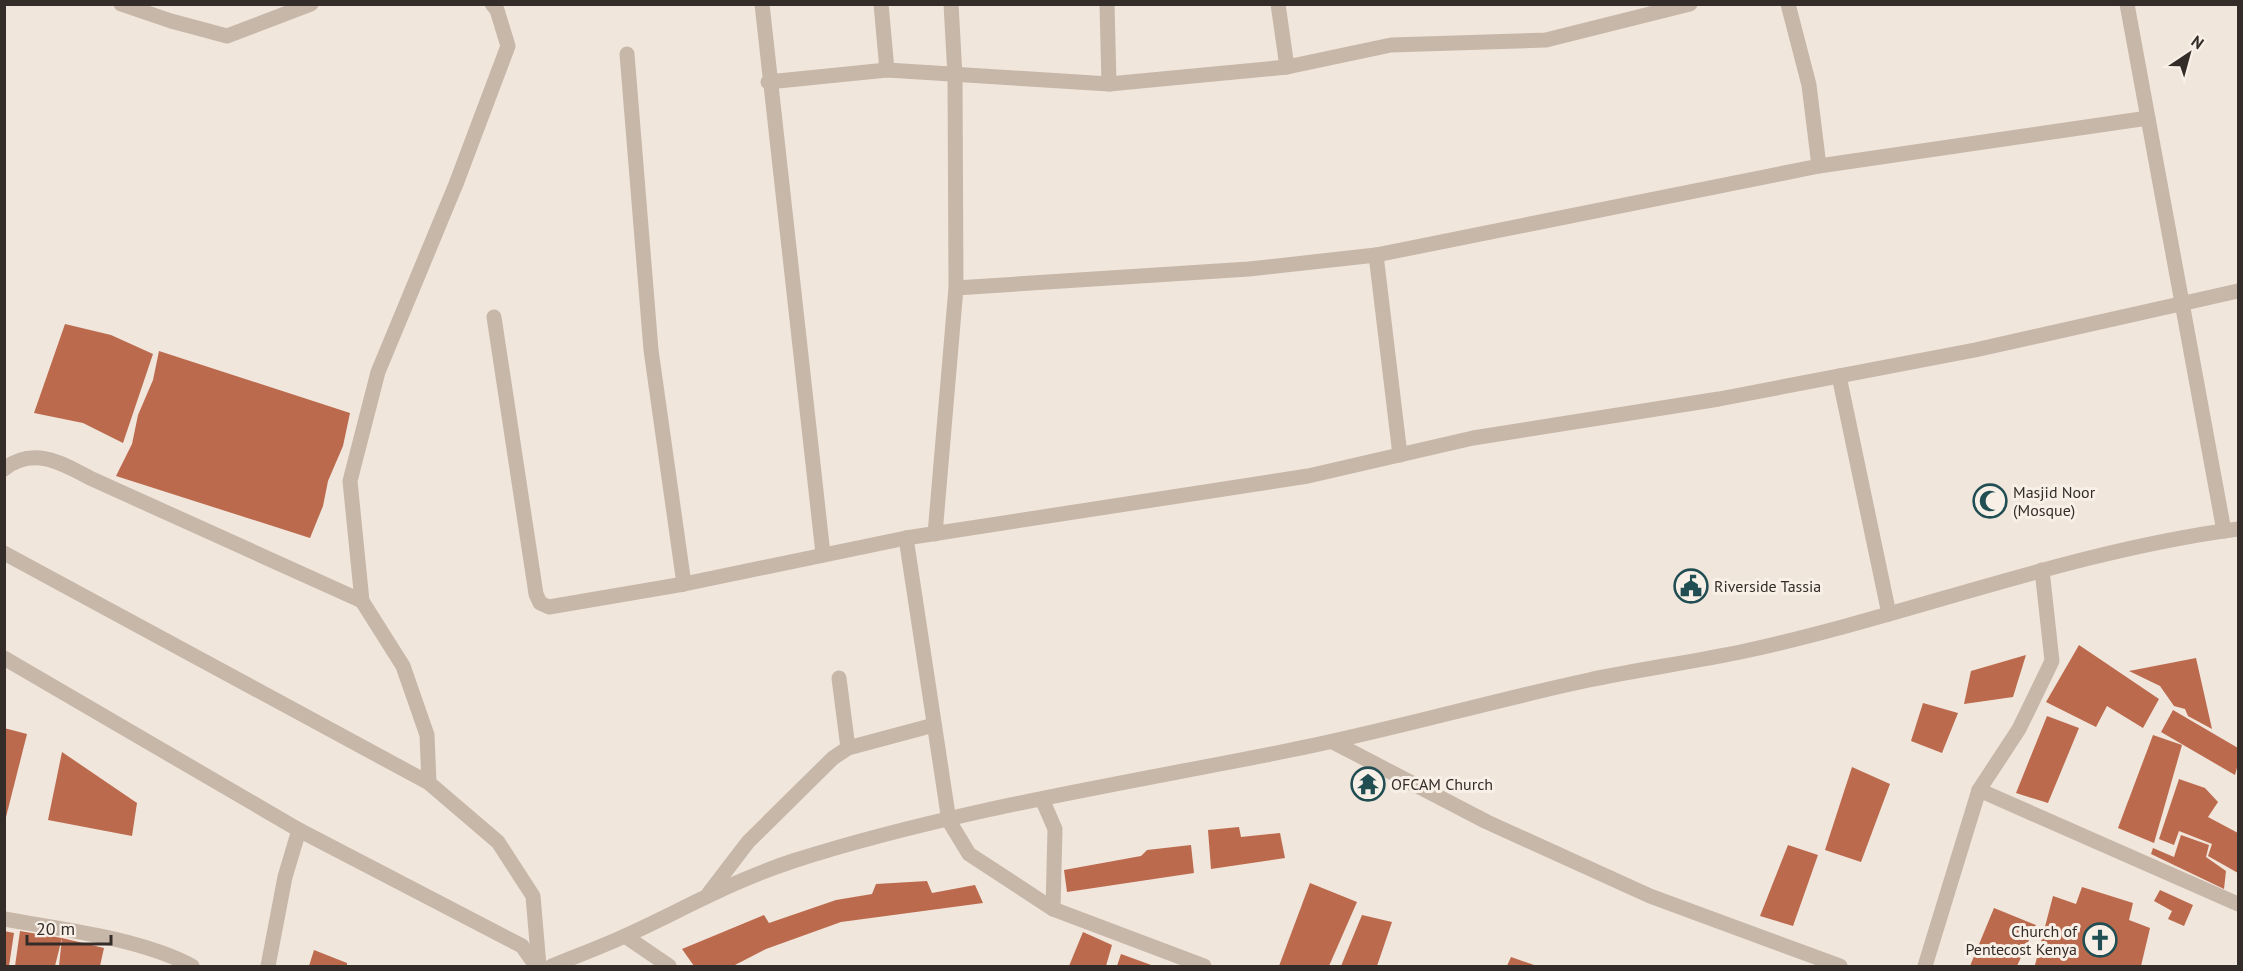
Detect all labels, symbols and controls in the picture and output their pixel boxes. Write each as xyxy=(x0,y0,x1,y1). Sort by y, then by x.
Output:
north arrow xyxy=(2159,24,2219,84)
text: N xyxy=(2188,31,2208,53)
place label: Masjid Noor (Mosque) xyxy=(2013,482,2096,520)
mosque icon: Masjid Noor (Mosque) xyxy=(1972,483,2008,519)
public building icon: Riverside Tassia xyxy=(1673,568,1709,604)
place label: Riverside Tassia xyxy=(1714,576,1821,596)
temple icon: OFCAM Church xyxy=(1350,766,1386,802)
place label: OFCAM Church xyxy=(1391,774,1493,794)
scale bar xyxy=(27,908,111,946)
text: 20 m xyxy=(36,917,75,940)
place label: Church of Pentecost Kenya xyxy=(1965,921,2078,959)
church icon: Church of Pentecost Kenya xyxy=(2082,922,2118,958)

